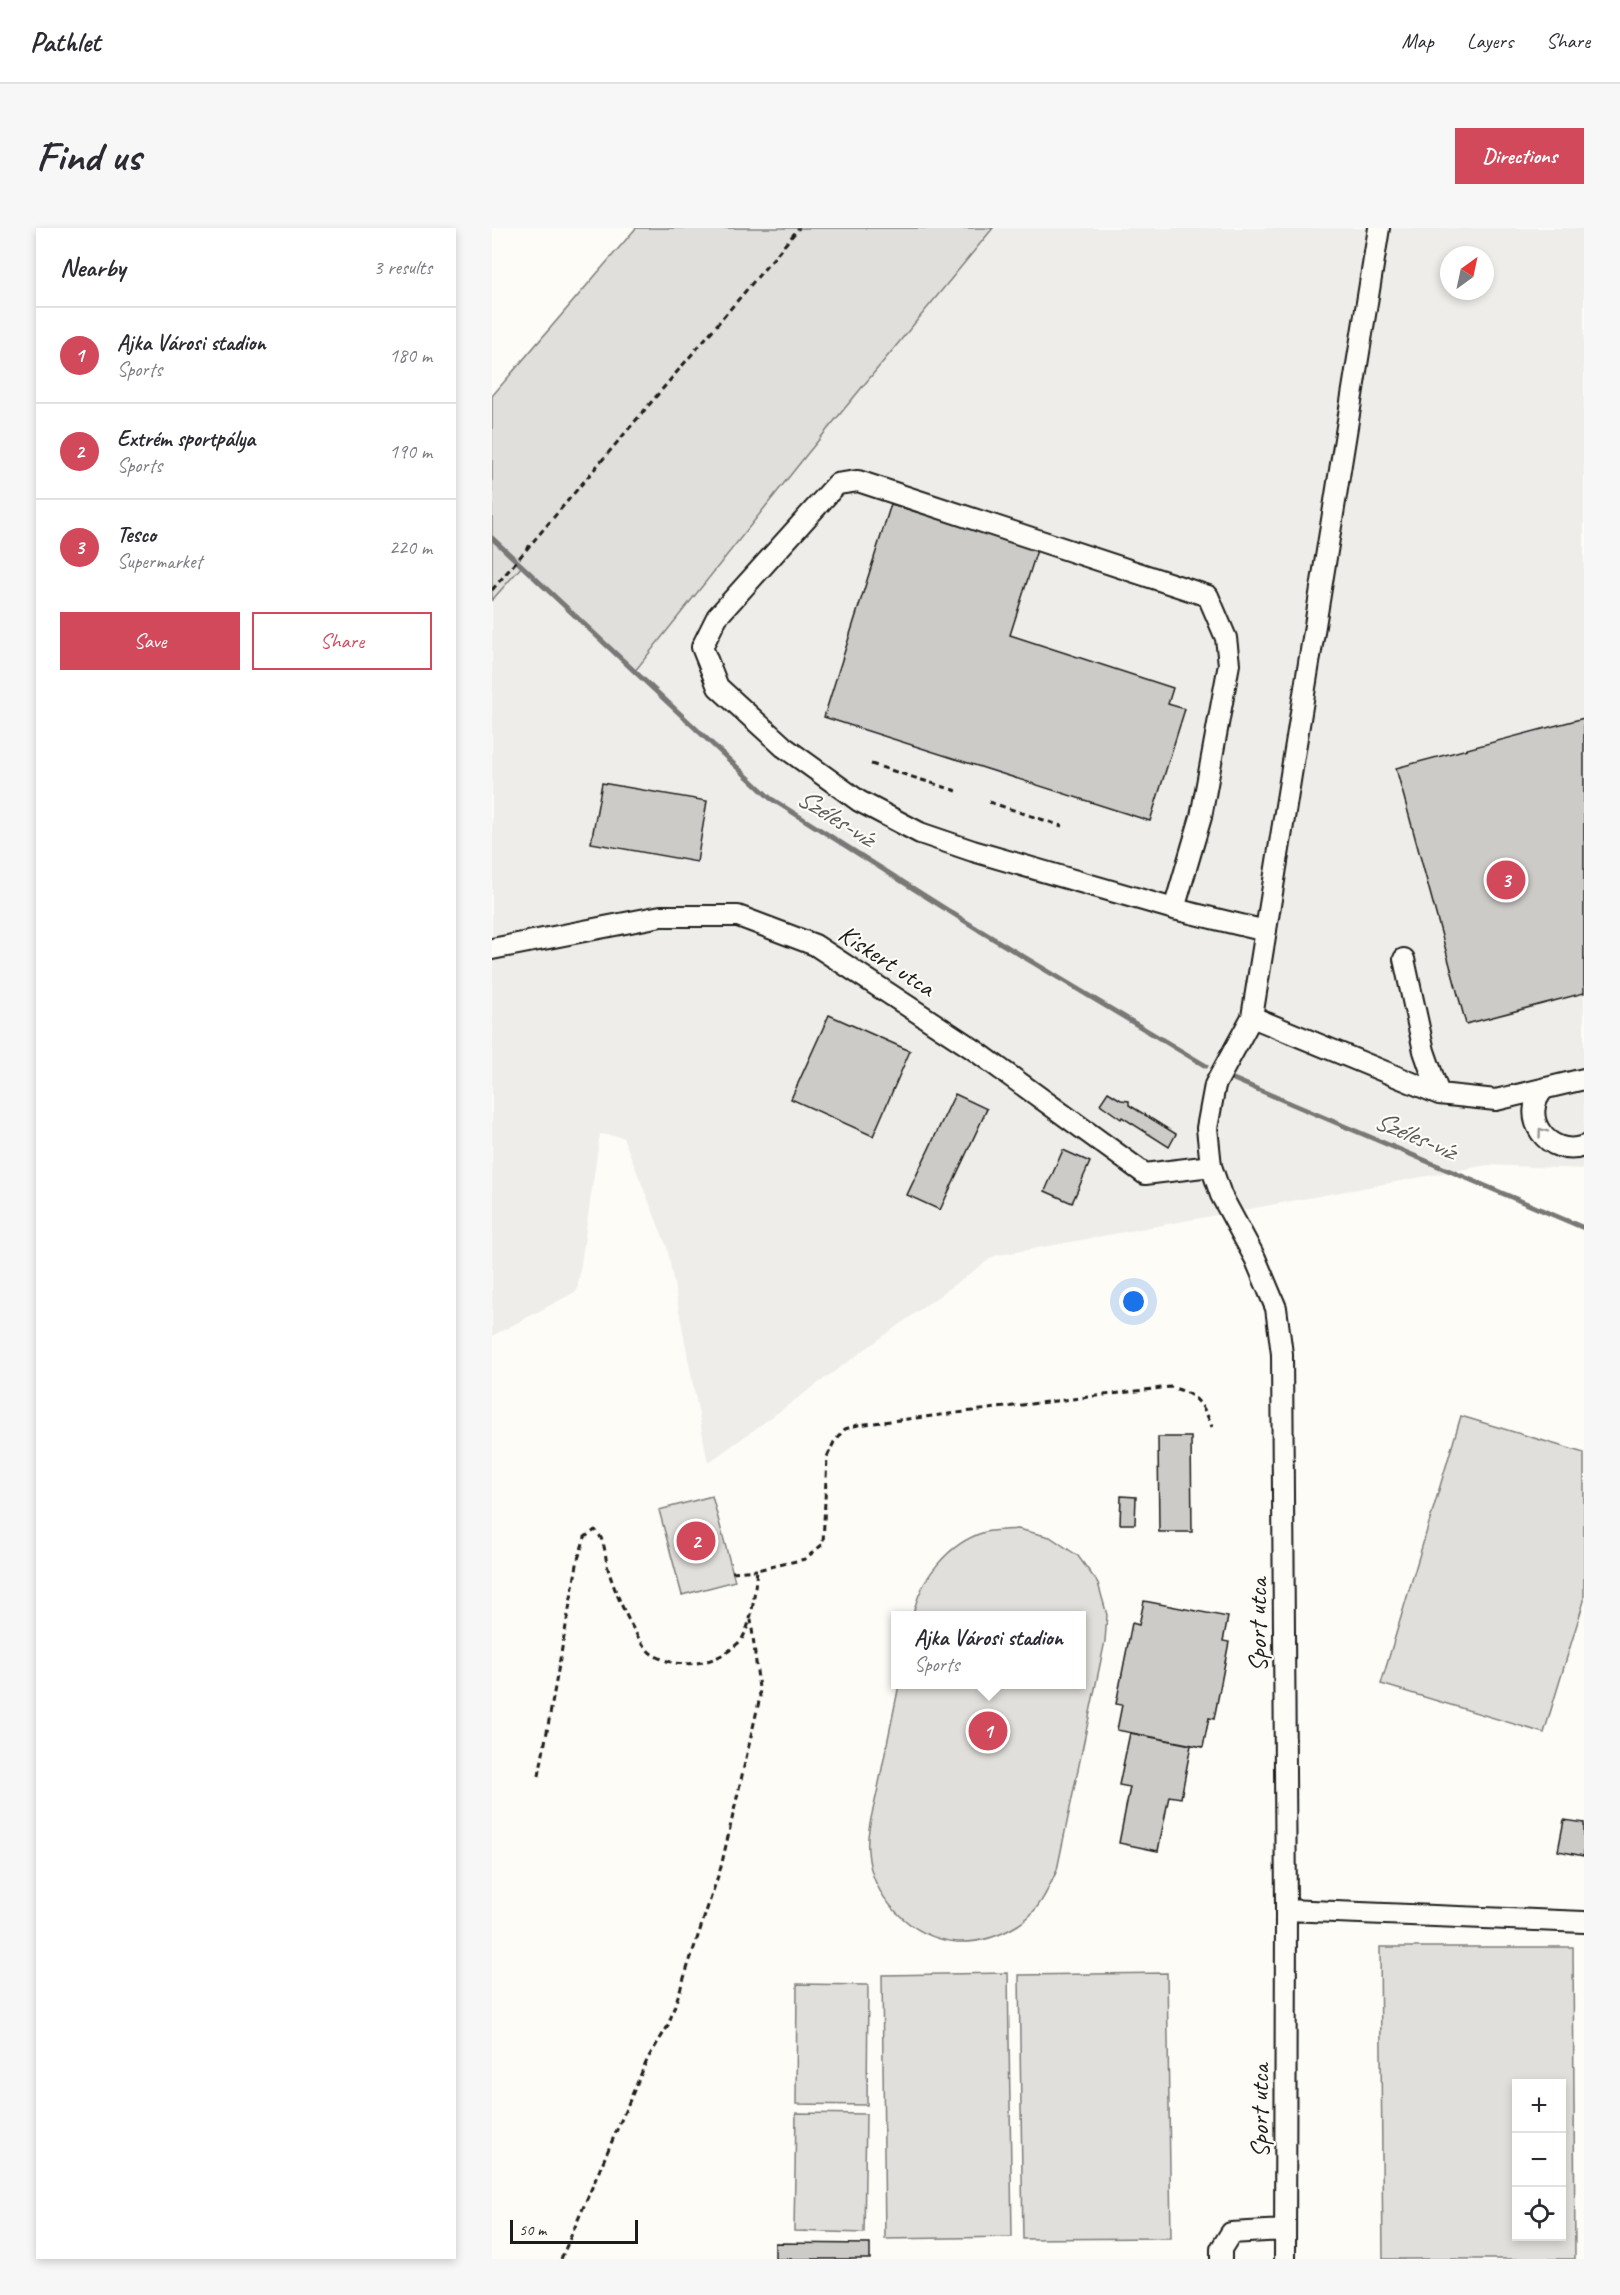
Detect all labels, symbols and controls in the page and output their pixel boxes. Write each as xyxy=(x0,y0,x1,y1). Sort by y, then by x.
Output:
text: Pathlet xyxy=(30,24,100,59)
text: Map xyxy=(1401,28,1434,54)
text: Layers xyxy=(1467,28,1513,54)
text: Share xyxy=(1546,28,1590,54)
button: Directions xyxy=(1455,128,1584,184)
text: Find us xyxy=(36,130,141,183)
north arrow xyxy=(1440,246,1494,300)
text: Nearby xyxy=(60,251,125,284)
text: 3 results xyxy=(373,255,432,280)
text: Ajka Városi stadion xyxy=(117,329,266,357)
text: 1 xyxy=(75,343,84,368)
text: 180 m xyxy=(389,343,432,368)
text: Sports xyxy=(117,357,162,382)
text: Extrém sportpálya xyxy=(117,425,255,453)
text: 2 xyxy=(75,439,84,464)
text: 190 m xyxy=(389,439,432,464)
text: Sports xyxy=(117,453,162,478)
text: Tesco xyxy=(117,521,156,549)
text: 3 xyxy=(75,535,84,560)
text: 220 m xyxy=(389,535,432,560)
text: Supermarket xyxy=(117,549,202,574)
button: Save xyxy=(60,612,240,670)
button: Share xyxy=(252,612,432,670)
water label: Széles-víz xyxy=(791,780,885,856)
pin: 3 xyxy=(1486,858,1526,902)
street label: Kiskert utca xyxy=(832,917,943,1005)
water label: Széles-víz xyxy=(1369,1103,1465,1169)
one-way arrow xyxy=(1538,1128,1549,1139)
your location xyxy=(1119,1287,1148,1316)
pin: 2 xyxy=(676,1518,716,1564)
street label: Sport utca xyxy=(1241,1576,1274,1672)
popup xyxy=(891,1611,1086,1689)
text: Ajka Városi stadion xyxy=(914,1624,1063,1652)
text: Sports xyxy=(914,1652,959,1677)
pin: 1 xyxy=(968,1708,1008,1754)
street label: Sport utca xyxy=(1243,2062,1276,2158)
map controls xyxy=(1512,2079,1566,2241)
button: + xyxy=(1512,2079,1566,2133)
button: − xyxy=(1512,2133,1566,2187)
button: locate xyxy=(1512,2187,1566,2241)
scale bar xyxy=(510,2217,638,2244)
text: 50 m xyxy=(519,2220,546,2240)

